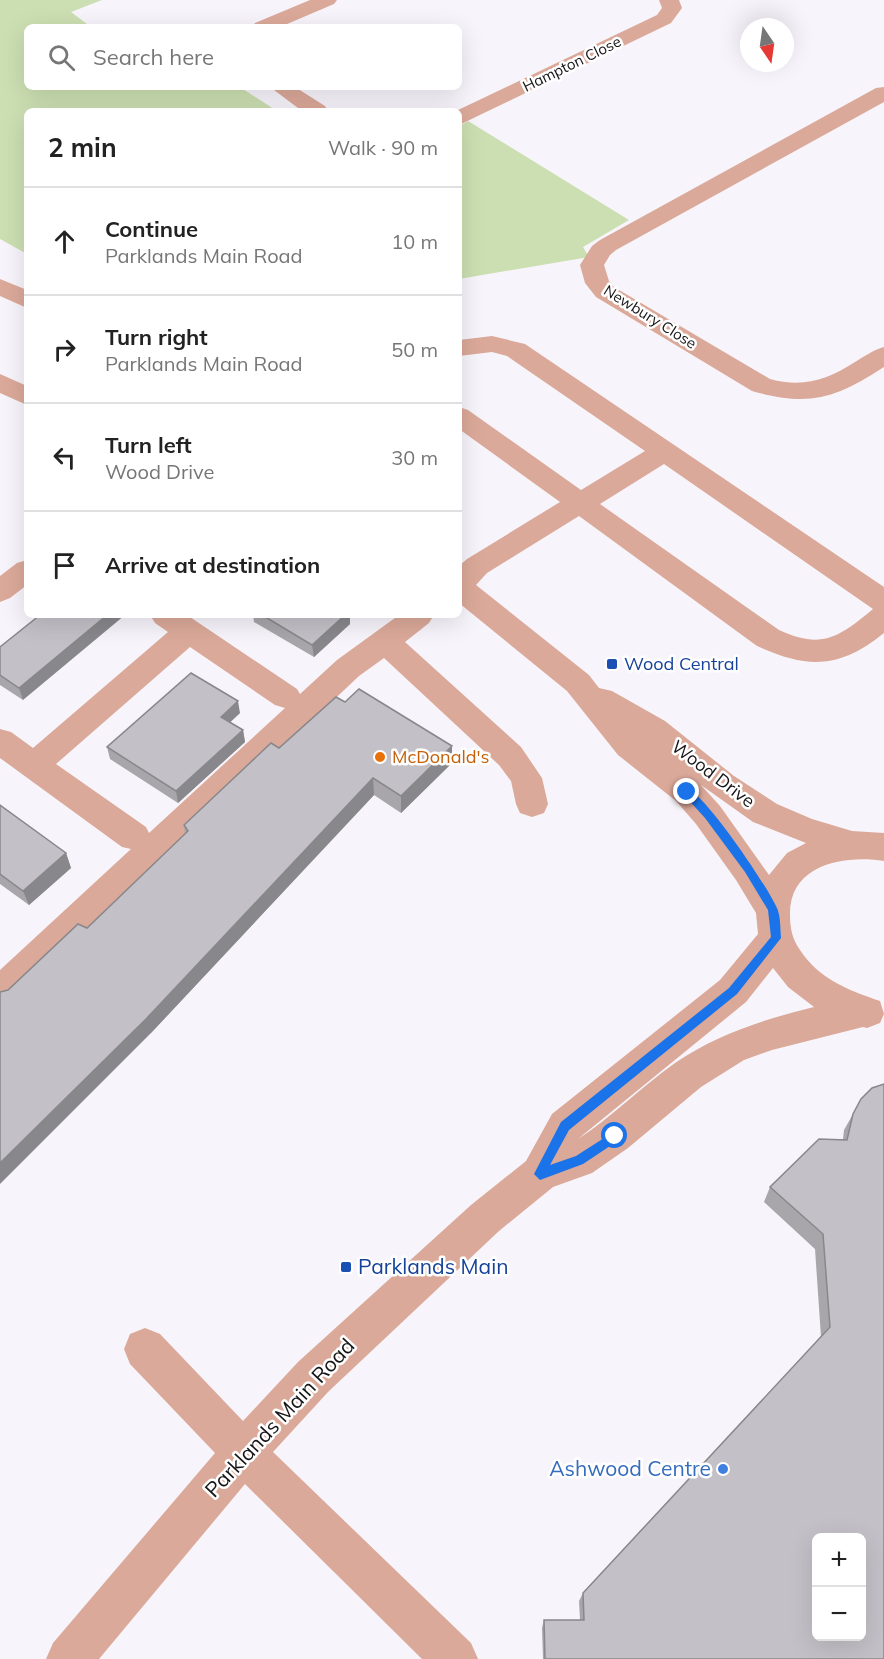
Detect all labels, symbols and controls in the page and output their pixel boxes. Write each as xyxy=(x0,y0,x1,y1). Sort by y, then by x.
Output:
north arrow xyxy=(740,18,794,72)
search box xyxy=(24,24,462,90)
street label: Hampton Close xyxy=(520,32,624,96)
icon: search xyxy=(45,41,78,74)
text: Search here xyxy=(93,43,214,71)
text: 2 min xyxy=(48,131,117,164)
text: Walk · 90 m xyxy=(328,135,438,160)
text: Continue xyxy=(105,215,198,243)
icon: ahead xyxy=(48,225,81,258)
text: 10 m xyxy=(391,229,438,254)
text: Parklands Main Road xyxy=(105,243,303,268)
street label: Newbury Close xyxy=(600,281,700,353)
text: Turn right xyxy=(105,323,208,351)
icon: right xyxy=(48,333,81,366)
text: 50 m xyxy=(391,337,438,362)
text: Parklands Main Road xyxy=(105,351,303,376)
text: Turn left xyxy=(105,431,192,459)
icon: left xyxy=(48,441,81,474)
text: 30 m xyxy=(391,445,438,470)
text: Wood Drive xyxy=(105,459,214,484)
icon: arrive xyxy=(48,549,81,582)
text: Arrive at destination xyxy=(105,551,320,579)
place label: Wood Central xyxy=(624,652,739,675)
marker: Wood Central xyxy=(605,657,619,671)
street label: Wood Drive xyxy=(667,735,760,812)
place label: McDonald's xyxy=(392,745,489,768)
marker: McDonald's xyxy=(373,750,387,764)
route end xyxy=(673,778,699,804)
route start xyxy=(601,1122,627,1148)
place label: Parklands Main xyxy=(358,1253,509,1279)
marker: Parklands Main xyxy=(339,1260,353,1274)
street label: Parklands Main Road xyxy=(199,1333,360,1502)
place label: Ashwood Centre xyxy=(549,1455,711,1481)
marker: Ashwood Centre xyxy=(716,1462,730,1476)
map controls xyxy=(812,1533,866,1641)
button: + xyxy=(812,1533,866,1587)
button: − xyxy=(812,1587,866,1641)

